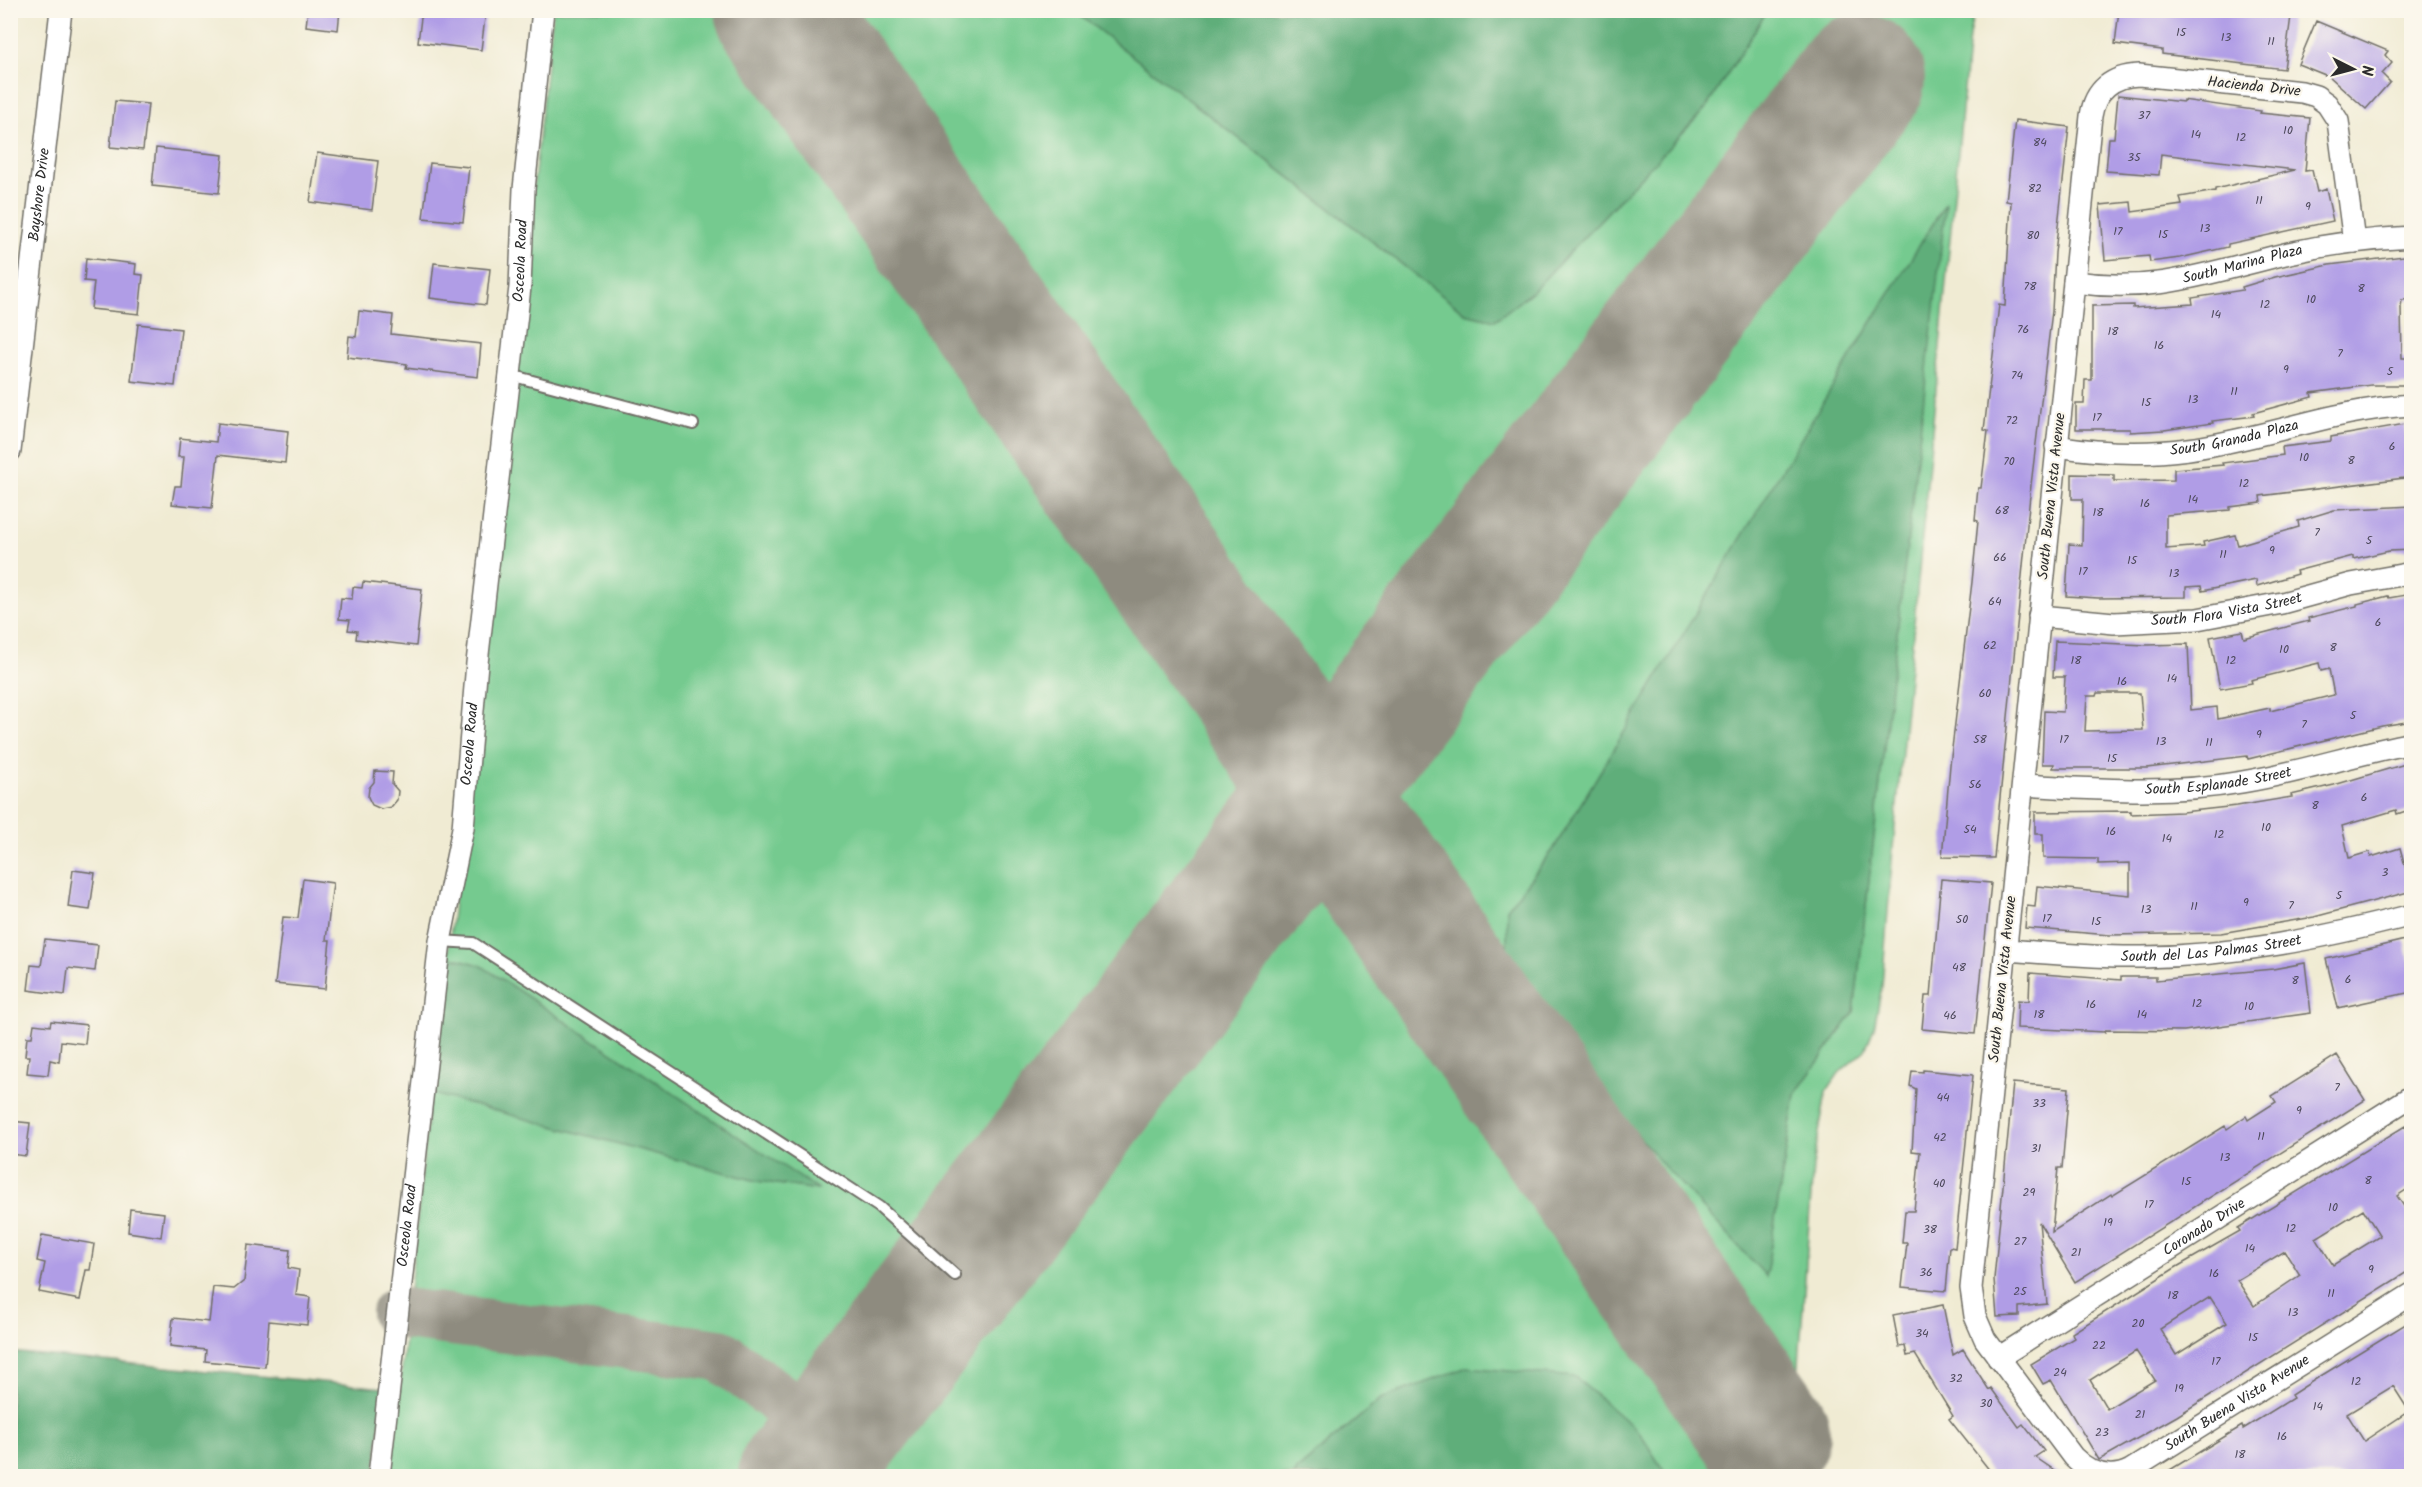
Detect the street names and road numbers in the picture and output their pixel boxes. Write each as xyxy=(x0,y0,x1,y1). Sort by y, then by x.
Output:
street label: Hacienda Drive xyxy=(2206,70,2302,104)
street label: Bayshore Drive xyxy=(22,146,57,243)
street label: Osceola Road xyxy=(506,219,535,303)
street label: South Marina Plaza xyxy=(2181,238,2305,291)
street label: South Buena Vista Avenue xyxy=(2031,411,2073,580)
street label: South Granada Plaza xyxy=(2169,413,2301,463)
street label: South Flora Vista Street xyxy=(2150,586,2305,633)
street label: Osceola Road xyxy=(455,701,486,786)
street label: South Esplanade Street xyxy=(2145,760,2295,802)
street label: South Buena Vista Avenue xyxy=(1982,894,2024,1063)
street label: South del Las Palmas Street xyxy=(2121,928,2304,969)
street label: Osceola Road xyxy=(391,1183,424,1268)
street label: Coronado Drive xyxy=(2158,1192,2251,1263)
street label: South Buena Vista Avenue xyxy=(2160,1349,2315,1458)

